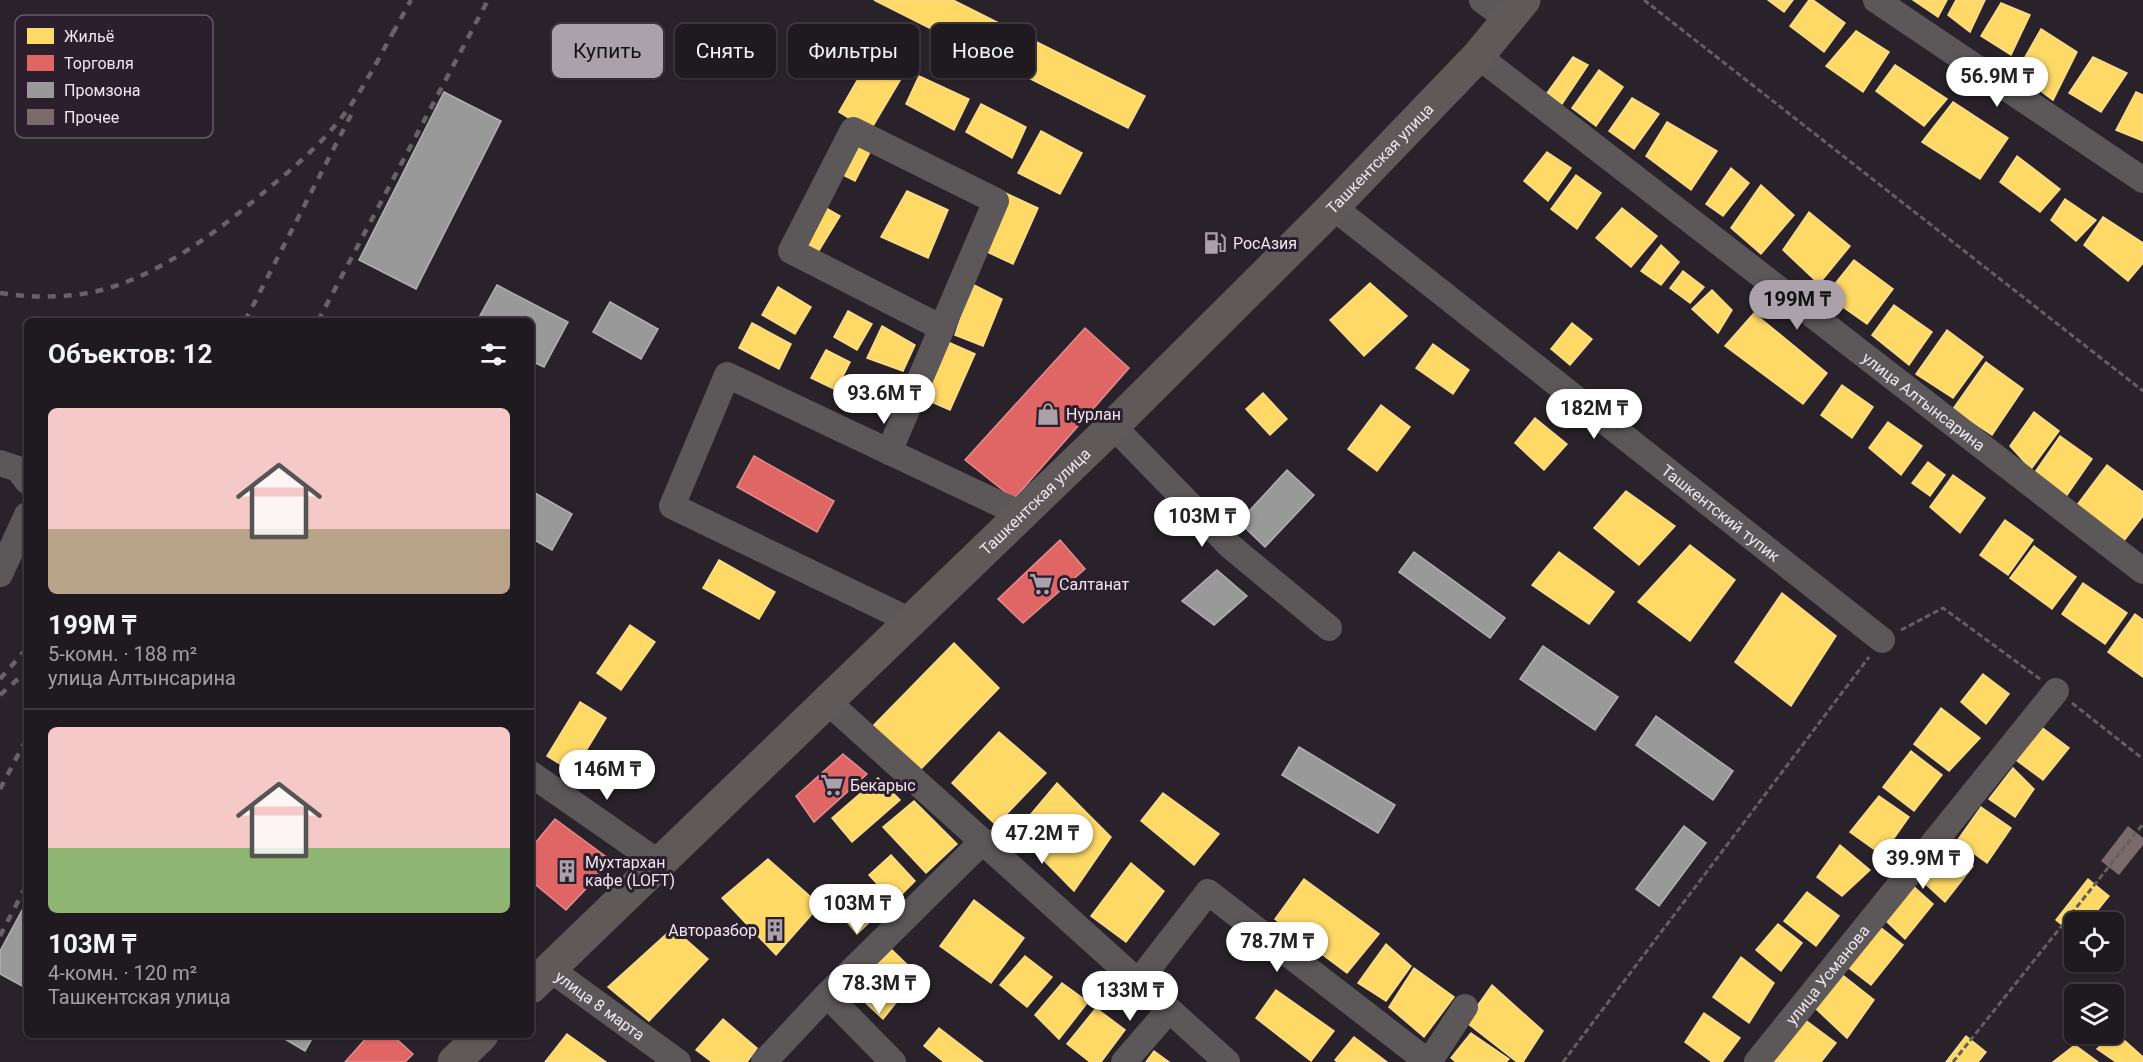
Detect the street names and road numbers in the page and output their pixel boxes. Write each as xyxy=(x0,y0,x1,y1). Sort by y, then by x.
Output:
street label: Ташкентская улица xyxy=(1322,99,1437,218)
street label: улица Алтынсарина xyxy=(1859,348,1989,455)
street label: Ташкентская улица xyxy=(976,444,1094,559)
street label: Ташкентский тупик xyxy=(1658,460,1784,566)
street label: улица Усманова xyxy=(1781,921,1873,1028)
street label: улица 8 марта xyxy=(552,967,649,1044)

